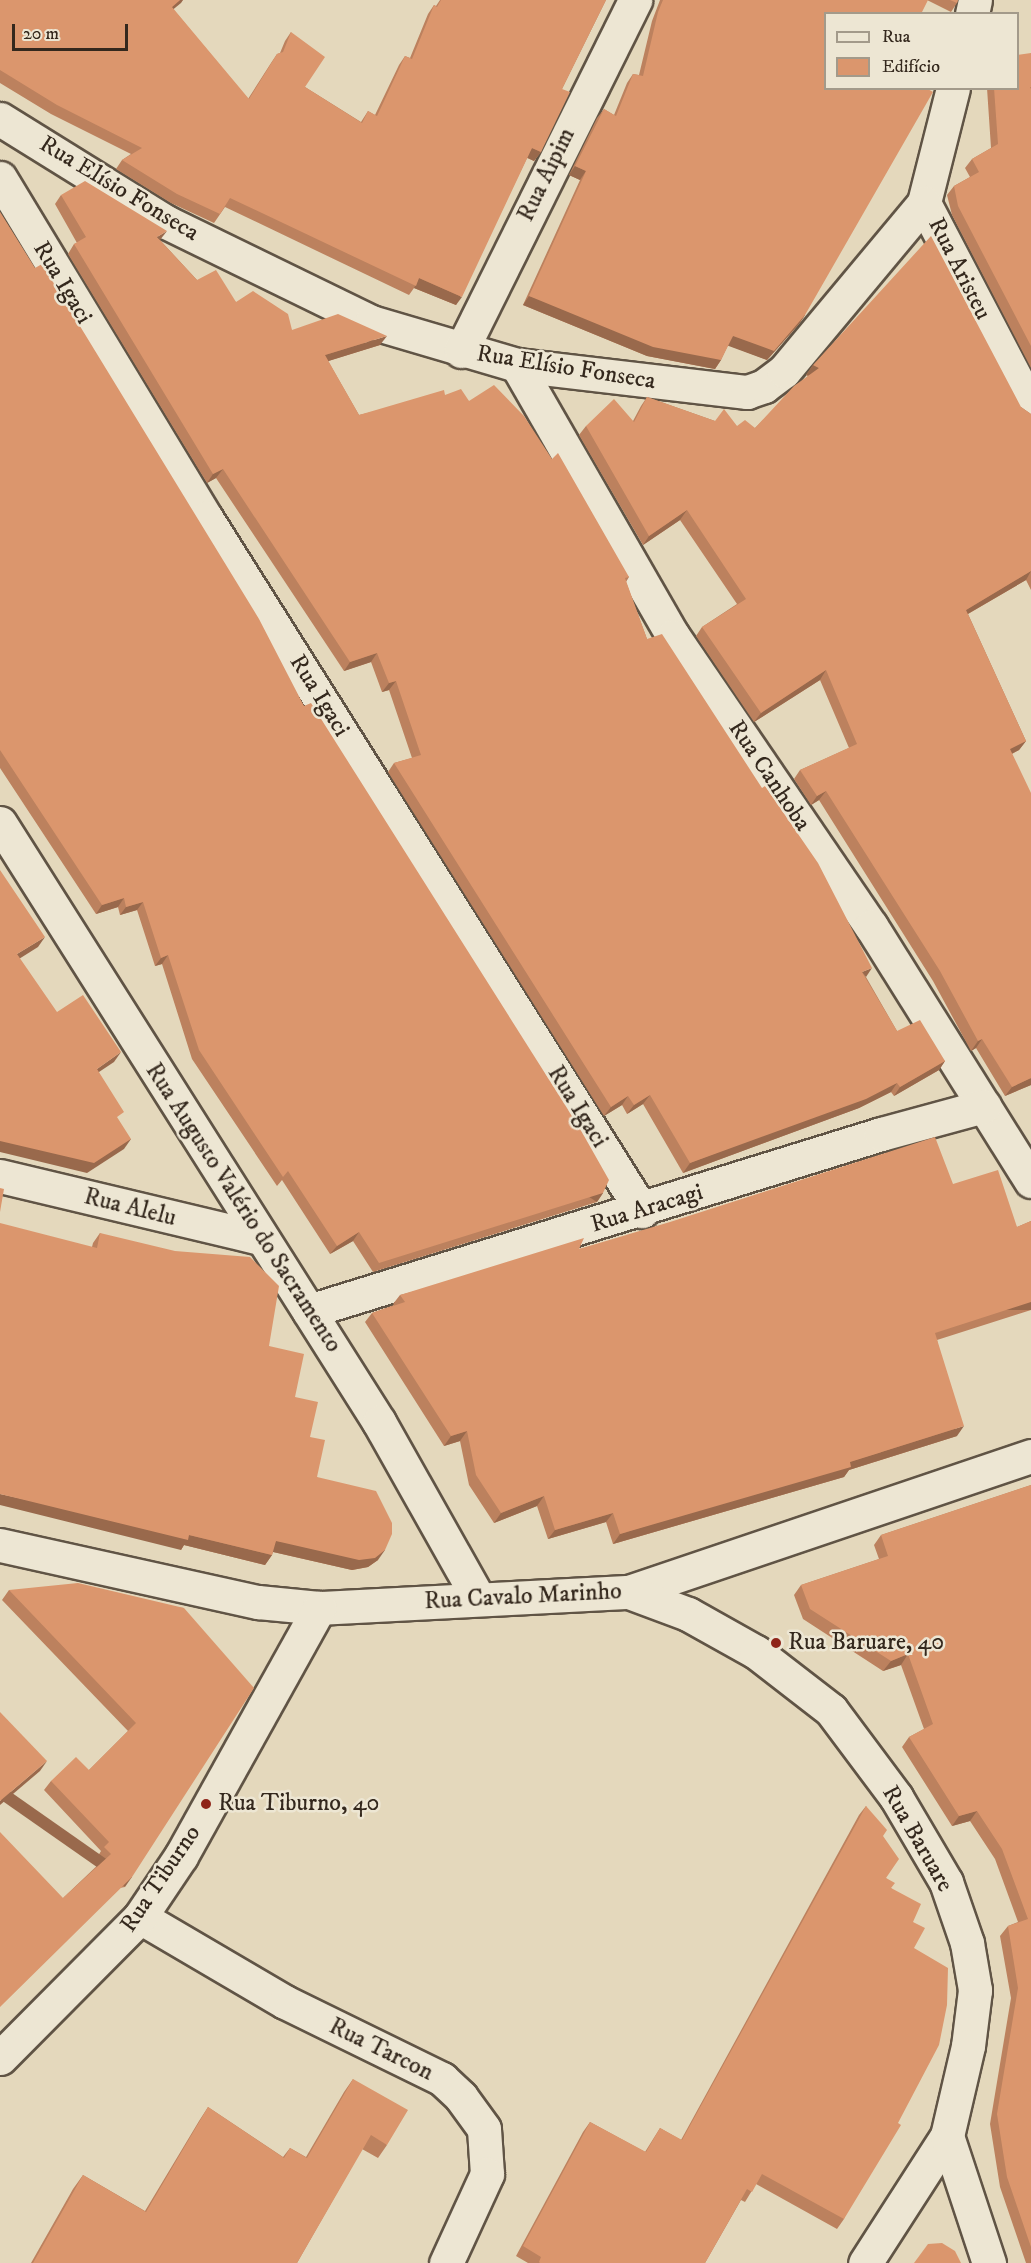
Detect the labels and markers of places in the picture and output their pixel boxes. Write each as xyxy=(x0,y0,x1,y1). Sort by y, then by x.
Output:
place label: Rua Baruare, 40 xyxy=(788,1629,944,1657)
marker: Rua Baruare, 40 xyxy=(769,1636,783,1650)
place label: Rua Tiburno, 40 xyxy=(218,1790,379,1818)
marker: Rua Tiburno, 40 xyxy=(199,1797,213,1811)

